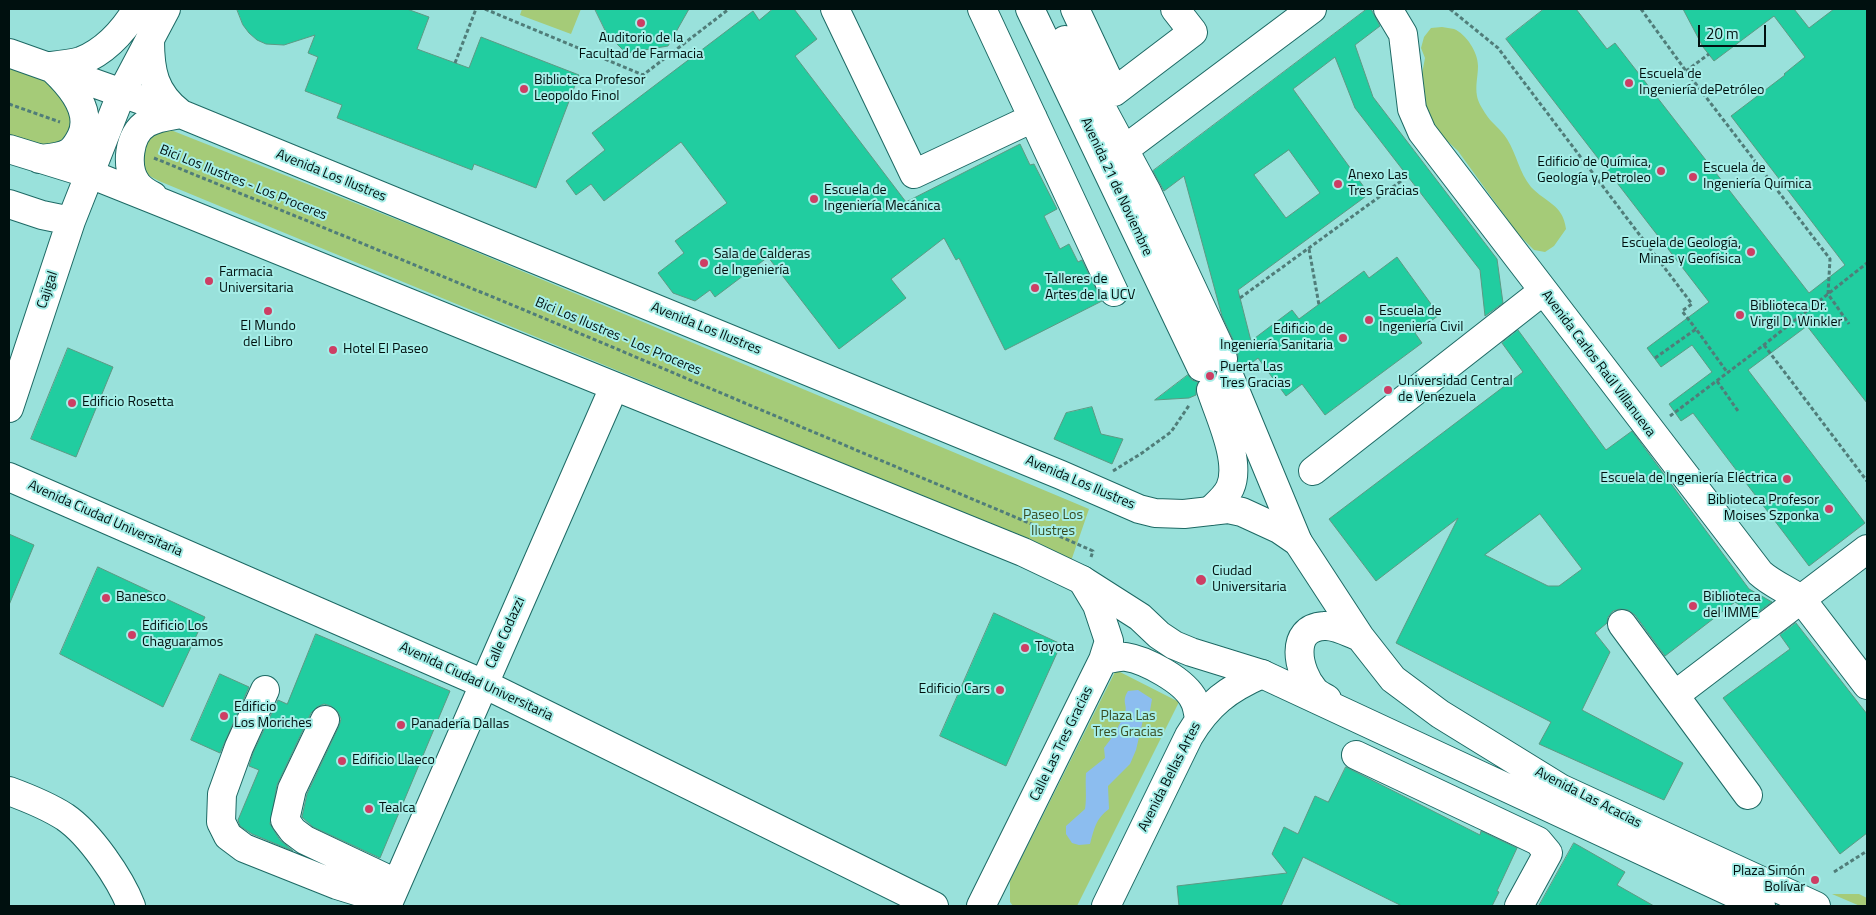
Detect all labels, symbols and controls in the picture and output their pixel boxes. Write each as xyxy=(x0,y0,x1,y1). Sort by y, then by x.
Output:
scale bar xyxy=(1701,15,1768,47)
marker: Auditorio de la Facultad de Farmacia xyxy=(635,17,647,29)
text: 20 m xyxy=(1706,22,1739,45)
place label: Auditorio de la Facultad de Farmacia xyxy=(579,31,703,64)
place label: Escuela de Ingeniería dePetróleo xyxy=(1639,67,1764,100)
place label: Biblioteca Profesor Leopoldo Finol xyxy=(534,73,646,105)
marker: Escuela de Ingeniería dePetróleo xyxy=(1623,77,1635,89)
marker: Biblioteca Profesor Leopoldo Finol xyxy=(518,83,530,95)
street label: Avenida 21 de Noviembre xyxy=(1077,115,1155,259)
street label: Bici Los Ilustres - Los Proceres xyxy=(157,142,329,224)
street label: Avenida Los Ilustres xyxy=(273,146,389,206)
place label: Edificio de Química, Geología y Petroleo xyxy=(1537,155,1651,188)
place label: Escuela de Ingeniería Química xyxy=(1703,161,1812,193)
marker: Edificio de Química, Geología y Petroleo xyxy=(1655,165,1667,177)
place label: Anexo Las Tres Gracias xyxy=(1348,168,1419,200)
marker: Escuela de Ingeniería Química xyxy=(1687,171,1699,183)
marker: Anexo Las Tres Gracias xyxy=(1332,178,1344,190)
place label: Escuela de Ingeniería Mecánica xyxy=(824,183,940,216)
marker: Escuela de Ingeniería Mecánica xyxy=(808,193,820,205)
place label: Escuela de Geología, Minas y Geofísica xyxy=(1621,236,1741,268)
marker: Escuela de Geología, Minas y Geofísica xyxy=(1745,246,1757,258)
place label: Sala de Calderas de Ingeniería xyxy=(714,247,810,280)
marker: Sala de Calderas de Ingeniería xyxy=(698,257,710,269)
place label: Farmacia Universitaria xyxy=(219,265,294,298)
street label: Cajigal xyxy=(34,269,62,311)
place label: Talleres de Artes de la UCV xyxy=(1045,272,1135,304)
marker: Farmacia Universitaria xyxy=(203,275,215,287)
marker: Talleres de Artes de la UCV xyxy=(1029,282,1041,294)
street label: Avenida Carlos Raúl Villanueva xyxy=(1537,287,1659,441)
street label: Bici Los Ilustres - Los Proceres xyxy=(532,294,704,380)
street label: Avenida Los Ilustres xyxy=(648,299,764,359)
place label: Biblioteca Dr. Virgil D. Winkler xyxy=(1750,299,1842,332)
place label: Escuela de Ingeniería Civil xyxy=(1379,304,1464,336)
marker: El Mundo del Libro xyxy=(262,305,274,317)
marker: Biblioteca Dr. Virgil D. Winkler xyxy=(1734,309,1746,321)
marker: Escuela de Ingeniería Civil xyxy=(1363,314,1375,326)
place label: El Mundo del Libro xyxy=(240,319,296,352)
place label: Edificio de Ingeniería Sanitaria xyxy=(1220,322,1333,354)
marker: Edificio de Ingeniería Sanitaria xyxy=(1337,332,1349,344)
place label: Hotel El Paseo xyxy=(343,342,428,358)
marker: Hotel El Paseo xyxy=(327,344,339,356)
place label: Puerta Las Tres Gracias xyxy=(1220,360,1291,392)
marker: Puerta Las Tres Gracias xyxy=(1204,370,1216,382)
place label: Universidad Central de Venezuela xyxy=(1398,374,1513,407)
marker: Universidad Central de Venezuela xyxy=(1382,384,1394,396)
place label: Edificio Rosetta xyxy=(82,395,174,411)
marker: Edificio Rosetta xyxy=(66,397,78,409)
street label: Avenida Los Ilustres xyxy=(1023,452,1137,514)
place label: Escuela de Ingeniería Eléctrica xyxy=(1600,471,1777,487)
marker: Escuela de Ingeniería Eléctrica xyxy=(1781,473,1793,485)
street label: Avenida Ciudad Universitaria xyxy=(25,477,185,561)
place label: Biblioteca Profesor Moises Szponka xyxy=(1707,493,1819,526)
marker: Biblioteca Profesor Moises Szponka xyxy=(1823,503,1835,515)
park label: Paseo Los Ilustres xyxy=(1023,508,1083,540)
place label: Ciudad Universitaria xyxy=(1212,564,1287,596)
marker: Ciudad Universitaria xyxy=(1194,573,1208,587)
place label: Banesco xyxy=(116,590,166,606)
place label: Biblioteca del IMME xyxy=(1703,590,1761,622)
marker: Banesco xyxy=(100,592,112,604)
street label: Calle Codazzi xyxy=(483,595,529,671)
marker: Biblioteca del IMME xyxy=(1687,600,1699,612)
place label: Edificio Los Chaguaramos xyxy=(142,619,223,652)
marker: Edificio Los Chaguaramos xyxy=(126,629,138,641)
street label: Avenida Ciudad Universitaria xyxy=(397,639,555,725)
place label: Toyota xyxy=(1035,640,1074,656)
marker: Toyota xyxy=(1019,642,1031,654)
place label: Edificio Cars xyxy=(919,682,990,698)
marker: Edificio Cars xyxy=(994,684,1006,696)
street label: Calle Las Tres Gracias xyxy=(1027,684,1097,804)
place label: Edificio Los Moriches xyxy=(234,700,312,732)
park label: Plaza Las Tres Gracias xyxy=(1093,709,1163,742)
marker: Edificio Los Moriches xyxy=(218,710,230,722)
place label: Panadería Dallas xyxy=(411,717,509,733)
marker: Panadería Dallas xyxy=(395,719,407,731)
street label: Avenida Bellas Artes xyxy=(1135,720,1205,834)
place label: Edificio Llaeco xyxy=(352,753,435,769)
marker: Edificio Llaeco xyxy=(336,755,348,767)
street label: Avenida Las Acacias xyxy=(1532,764,1644,832)
place label: Tealca xyxy=(379,801,416,817)
marker: Tealca xyxy=(363,803,375,815)
place label: Plaza Simón Bolívar xyxy=(1733,864,1805,896)
marker: Plaza Simón Bolívar xyxy=(1809,874,1821,886)

